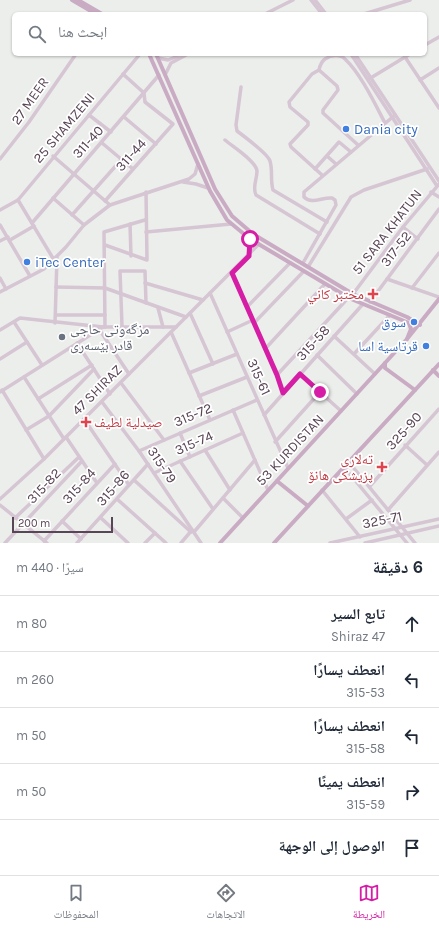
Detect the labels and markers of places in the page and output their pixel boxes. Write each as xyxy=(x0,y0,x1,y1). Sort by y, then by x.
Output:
place label: Dania city xyxy=(354,121,418,138)
marker: Dania city xyxy=(341,124,351,134)
place label: iTec Center xyxy=(35,254,106,271)
marker: iTec Center xyxy=(22,257,32,267)
place label: مختبر كاني xyxy=(307,286,364,305)
marker: مختبر كاني xyxy=(367,288,379,300)
place label: سوق xyxy=(381,314,406,331)
marker: سوق xyxy=(409,317,419,327)
place label: مزگەوتی حاجی قادر بێسەری xyxy=(70,321,149,354)
marker: مزگەوتی حاجی قادر بێسەری xyxy=(57,332,67,342)
place label: قرتاسية اسا xyxy=(358,338,418,355)
marker: قرتاسية اسا xyxy=(421,341,431,351)
place label: صیدلیة لطیف xyxy=(94,414,163,431)
marker: صیدلیة لطیف xyxy=(81,417,91,427)
place label: تەلاری پزیشکی هانۆ xyxy=(308,451,373,484)
marker: تەلاری پزیشکی هانۆ xyxy=(376,461,388,473)

